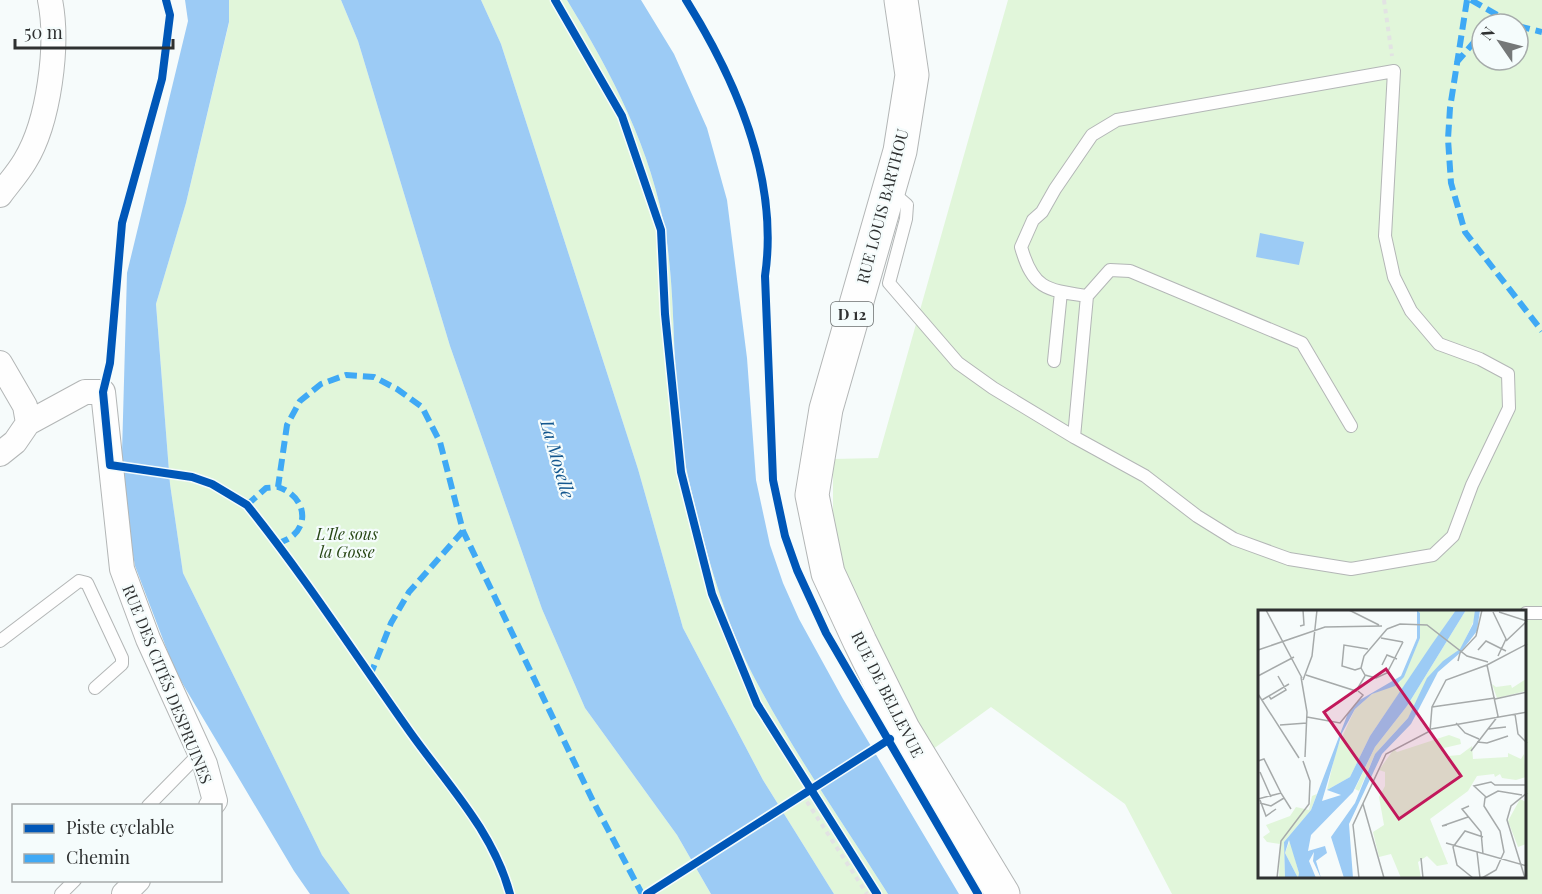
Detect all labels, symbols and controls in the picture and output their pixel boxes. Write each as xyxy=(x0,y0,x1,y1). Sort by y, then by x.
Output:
scale bar xyxy=(15,12,172,50)
north arrow xyxy=(1470,12,1530,72)
text: 50 m xyxy=(24,20,63,44)
text: N xyxy=(1475,22,1499,44)
street label: RUE LOUIS BARTHOU xyxy=(851,126,913,286)
road number: D 12 xyxy=(831,302,873,326)
water label: La Moselle xyxy=(535,416,581,501)
park label: L'Ile sous la Gosse xyxy=(315,523,378,562)
street label: RUE DES CITÉS DESPRUINES xyxy=(118,581,218,787)
inset map xyxy=(1258,610,1527,879)
street label: RUE DE BELLEVUE xyxy=(847,627,929,761)
legend xyxy=(12,804,222,882)
text: Piste cyclable xyxy=(66,815,174,839)
text: Chemin xyxy=(66,845,130,869)

